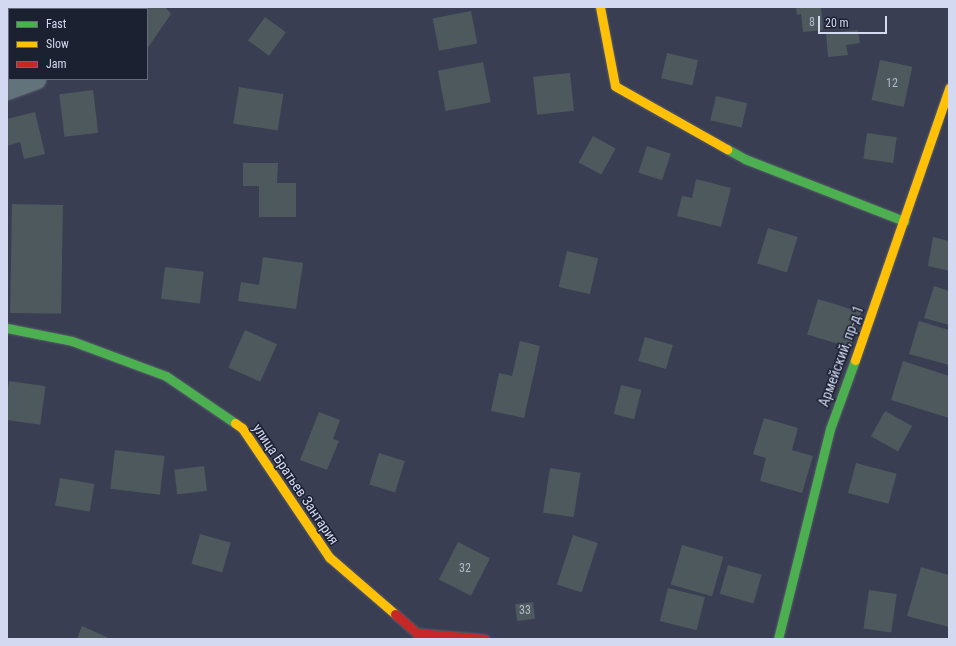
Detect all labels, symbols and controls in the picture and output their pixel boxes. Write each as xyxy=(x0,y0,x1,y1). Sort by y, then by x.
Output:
legend xyxy=(8,8,148,80)
scale bar xyxy=(820,8,889,34)
house number: 8 xyxy=(809,16,815,30)
text: 20 m xyxy=(825,16,849,30)
text: Fast xyxy=(46,17,66,31)
text: Slow xyxy=(46,37,69,51)
text: Jam xyxy=(46,57,67,71)
house number: 12 xyxy=(886,77,898,91)
street label: Армейский, пр-д 1 xyxy=(815,303,867,409)
street label: улица Братьев Зантария xyxy=(249,420,343,548)
house number: 32 xyxy=(459,562,471,576)
house number: 33 xyxy=(519,604,531,618)

